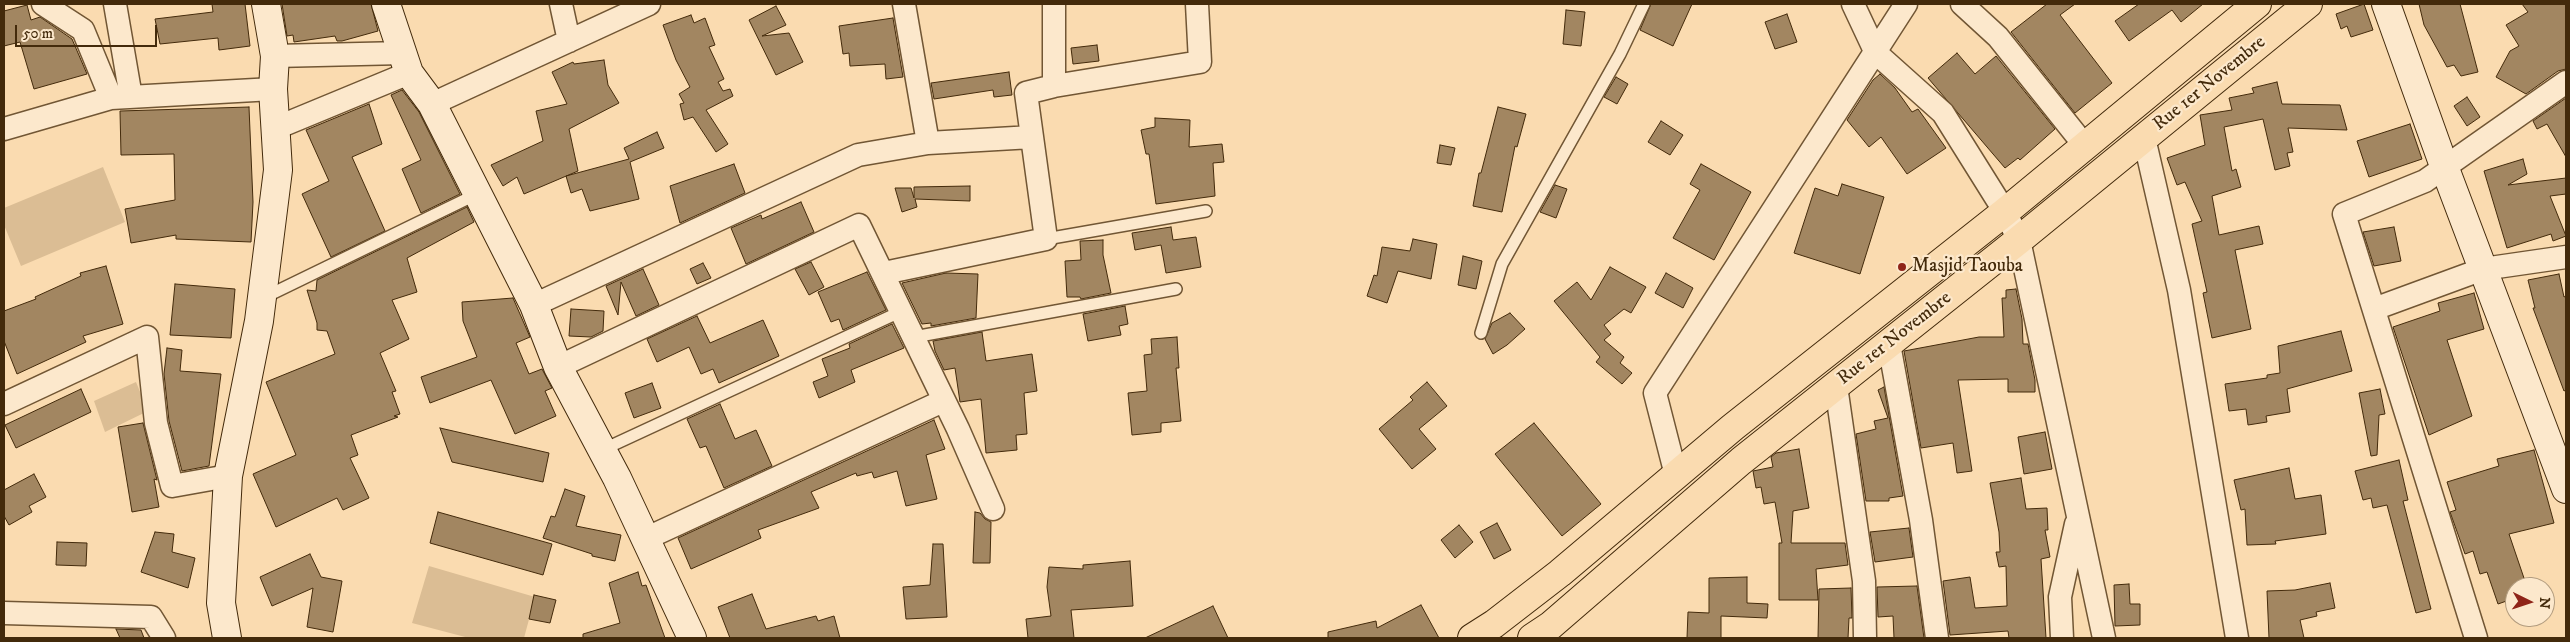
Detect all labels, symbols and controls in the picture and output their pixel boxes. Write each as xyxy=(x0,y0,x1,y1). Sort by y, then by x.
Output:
scale bar xyxy=(18,15,160,47)
text: 50 m xyxy=(23,24,53,43)
street label: Rue 1er Novembre xyxy=(2149,32,2271,136)
place label: Masjid Taouba xyxy=(1912,256,2023,278)
marker: Masjid Taouba xyxy=(1896,261,1908,273)
street label: Rue 1er Novembre xyxy=(1833,287,1957,391)
north arrow xyxy=(2505,577,2555,627)
text: N xyxy=(2535,597,2553,609)

